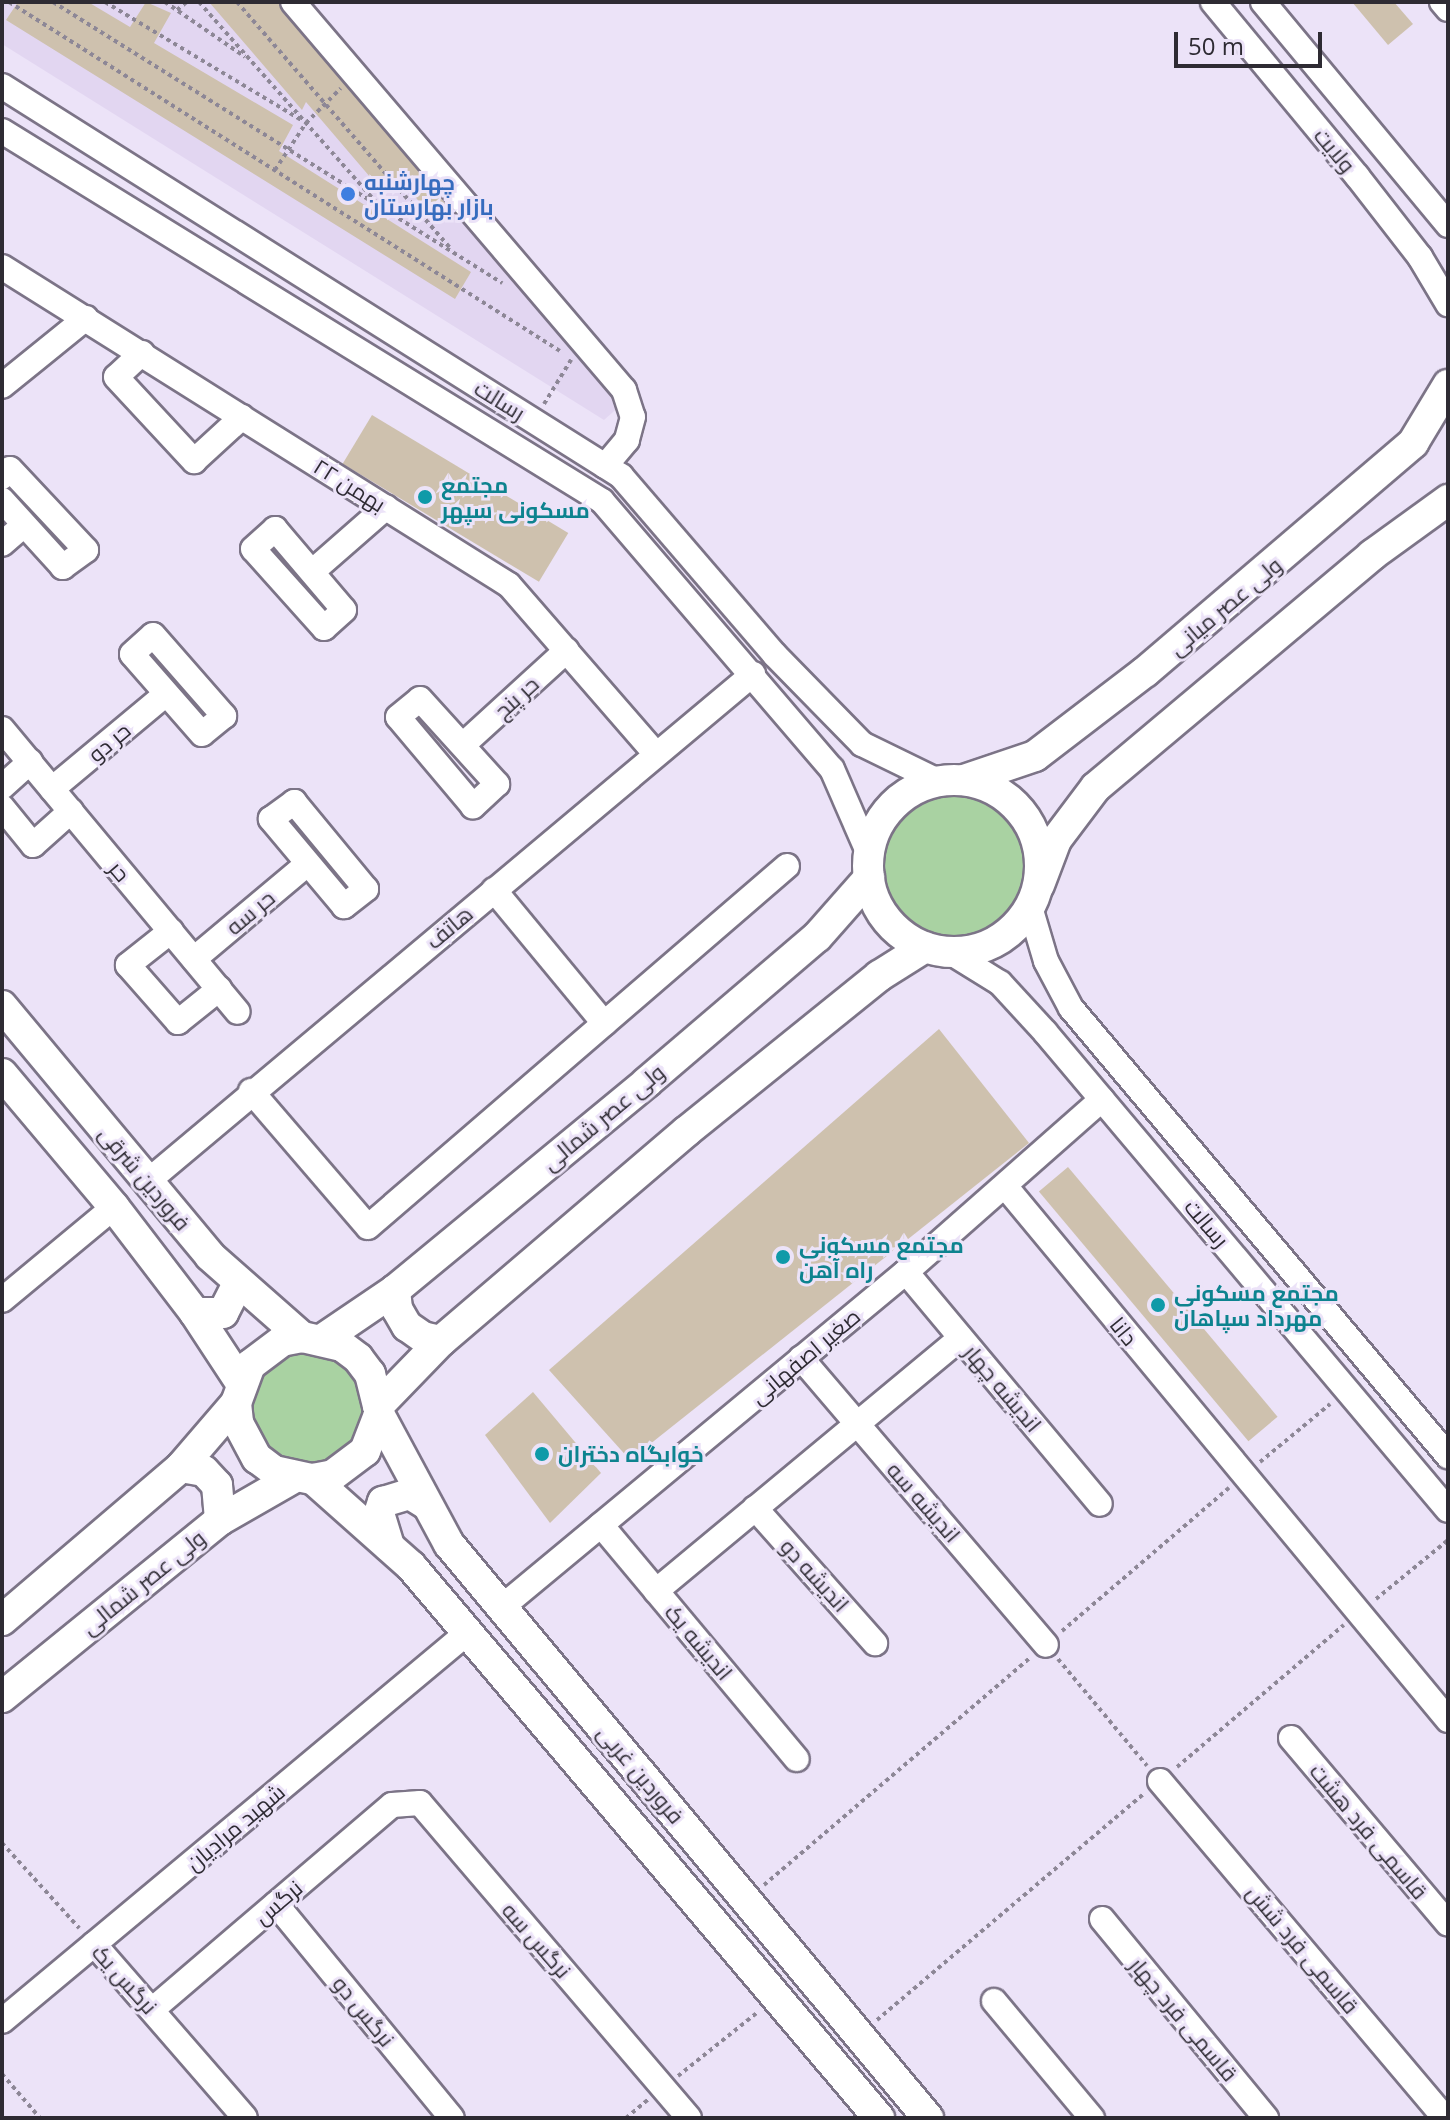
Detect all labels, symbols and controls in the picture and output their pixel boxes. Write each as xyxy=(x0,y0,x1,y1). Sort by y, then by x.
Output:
scale bar xyxy=(1178,16,1326,66)
text: 50 m xyxy=(1188,29,1244,62)
street label: ولایت xyxy=(1309,122,1361,178)
place label: چهارشنبه بازار بهارستان xyxy=(364,168,494,220)
marker: چهارشنبه بازار بهارستان xyxy=(339,185,357,203)
street label: رسالت xyxy=(470,374,530,426)
street label: ۲۲ بهمن xyxy=(309,453,391,517)
place label: مجتمع مسکونی سپهر xyxy=(441,471,590,522)
marker: مجتمع مسکونی سپهر xyxy=(416,488,434,506)
street label: ولی عصر میانی xyxy=(1163,551,1287,661)
street label: حر پنج xyxy=(488,670,544,724)
street label: حر دو xyxy=(82,717,136,767)
street label: حر xyxy=(104,855,136,887)
street label: حر سه xyxy=(220,884,280,940)
street label: هاتف xyxy=(420,900,478,954)
street label: ولی عصر شمالی xyxy=(536,1058,670,1176)
street label: فروردین شرقی xyxy=(94,1120,196,1236)
street label: رسالت xyxy=(1179,1194,1235,1252)
place label: مجتمع مسکونی راه آهن xyxy=(799,1231,964,1282)
marker: مجتمع مسکونی راه آهن xyxy=(774,1248,792,1266)
place label: مجتمع مسکونی مهرداد سپاهان xyxy=(1174,1279,1339,1330)
marker: مجتمع مسکونی مهرداد سپاهان xyxy=(1149,1296,1167,1314)
street label: صغیر اصفهانی xyxy=(745,1302,865,1410)
street label: دانا xyxy=(1105,1311,1143,1351)
street label: اندیشه چهار xyxy=(959,1339,1047,1437)
place label: خوابگاه دختران xyxy=(558,1441,704,1467)
marker: خوابگاه دختران xyxy=(533,1445,551,1463)
street label: اندیشه سه xyxy=(882,1456,966,1548)
street label: ولی عصر شمالی xyxy=(76,1524,210,1640)
street label: اندیشه دو xyxy=(775,1533,855,1617)
street label: اندیشه یک xyxy=(660,1599,738,1685)
street label: فروردین غربی xyxy=(592,1719,690,1829)
street label: قاسمی فرد هشت xyxy=(1305,1758,1433,1904)
street label: شهید مرادیان xyxy=(180,1778,290,1876)
street label: نرگس xyxy=(249,1874,307,1930)
street label: قاسمی فرد شش xyxy=(1241,1879,1365,2019)
street label: نرگس سه xyxy=(497,1897,577,1983)
street label: نرگس یک xyxy=(87,1939,163,2019)
street label: قاسمی فرد چهار xyxy=(1125,1952,1243,2086)
street label: نرگس دو xyxy=(328,1970,400,2052)

